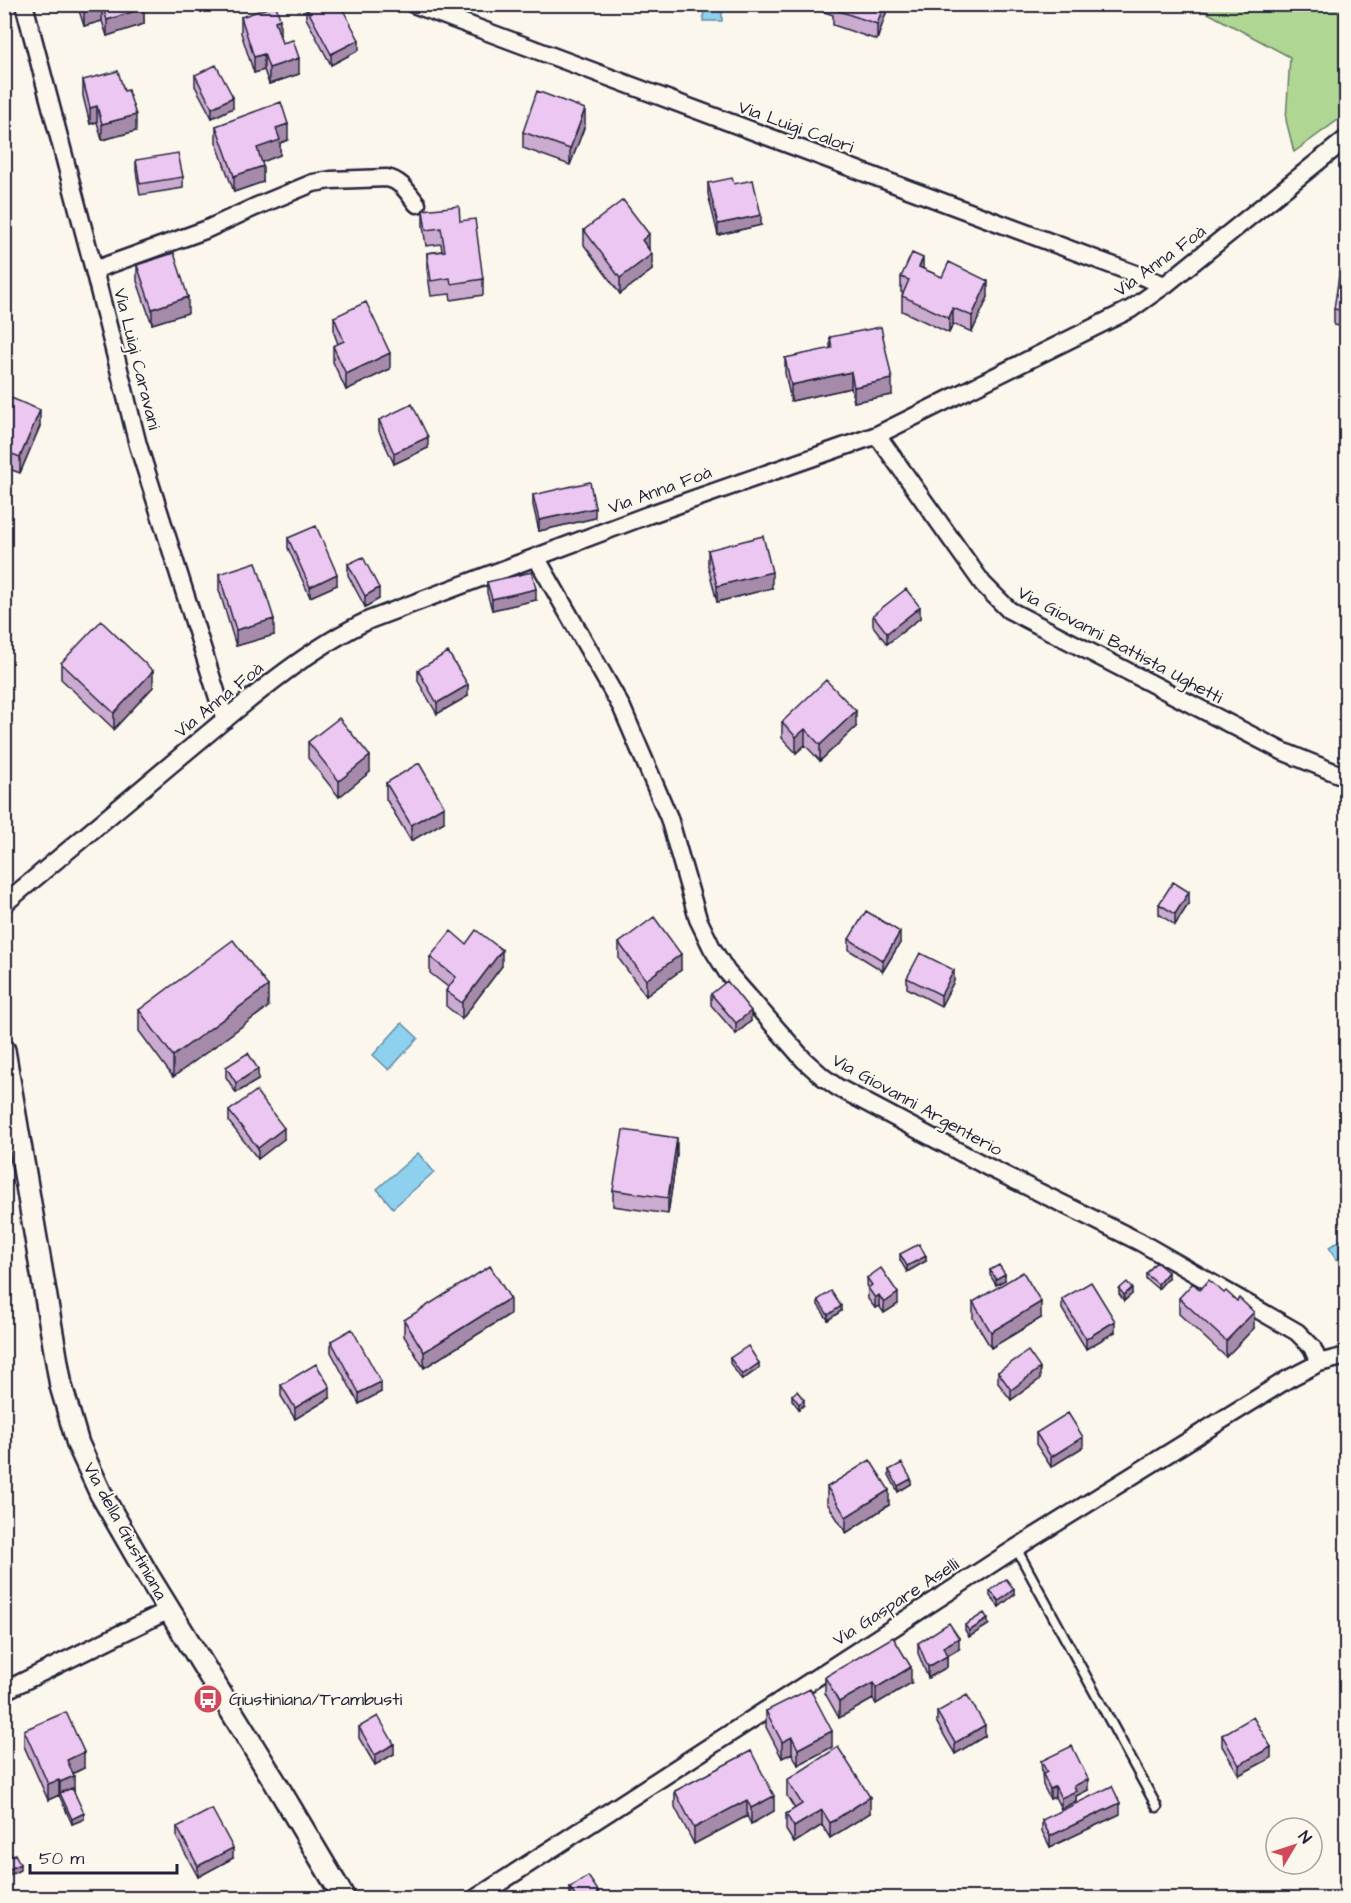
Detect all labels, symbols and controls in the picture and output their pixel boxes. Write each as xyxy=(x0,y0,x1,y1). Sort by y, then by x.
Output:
street label: Via Luigi Calori xyxy=(734,94,858,161)
street label: Via Anna Foà xyxy=(1109,219,1211,303)
street label: Via Luigi Caravani xyxy=(106,286,167,433)
street label: Via Anna Foà xyxy=(605,460,715,520)
street label: Via Giovanni Battista Ughetti xyxy=(1012,580,1227,711)
street label: Via Anna Foà xyxy=(169,656,269,744)
street label: Via Giovanni Argenterio xyxy=(827,1048,1007,1163)
street label: Via della Giustiniana xyxy=(77,1458,173,1604)
street label: Via Gaspare Aselli xyxy=(828,1552,964,1652)
bus stop icon: Giustiniana/Trambusti xyxy=(192,1683,224,1715)
place label: Giustiniana/Trambusti xyxy=(229,1687,402,1712)
north arrow xyxy=(1264,1816,1324,1876)
text: N xyxy=(1293,1826,1317,1848)
scale bar xyxy=(30,1837,177,1875)
text: 50 m xyxy=(39,1846,84,1871)

